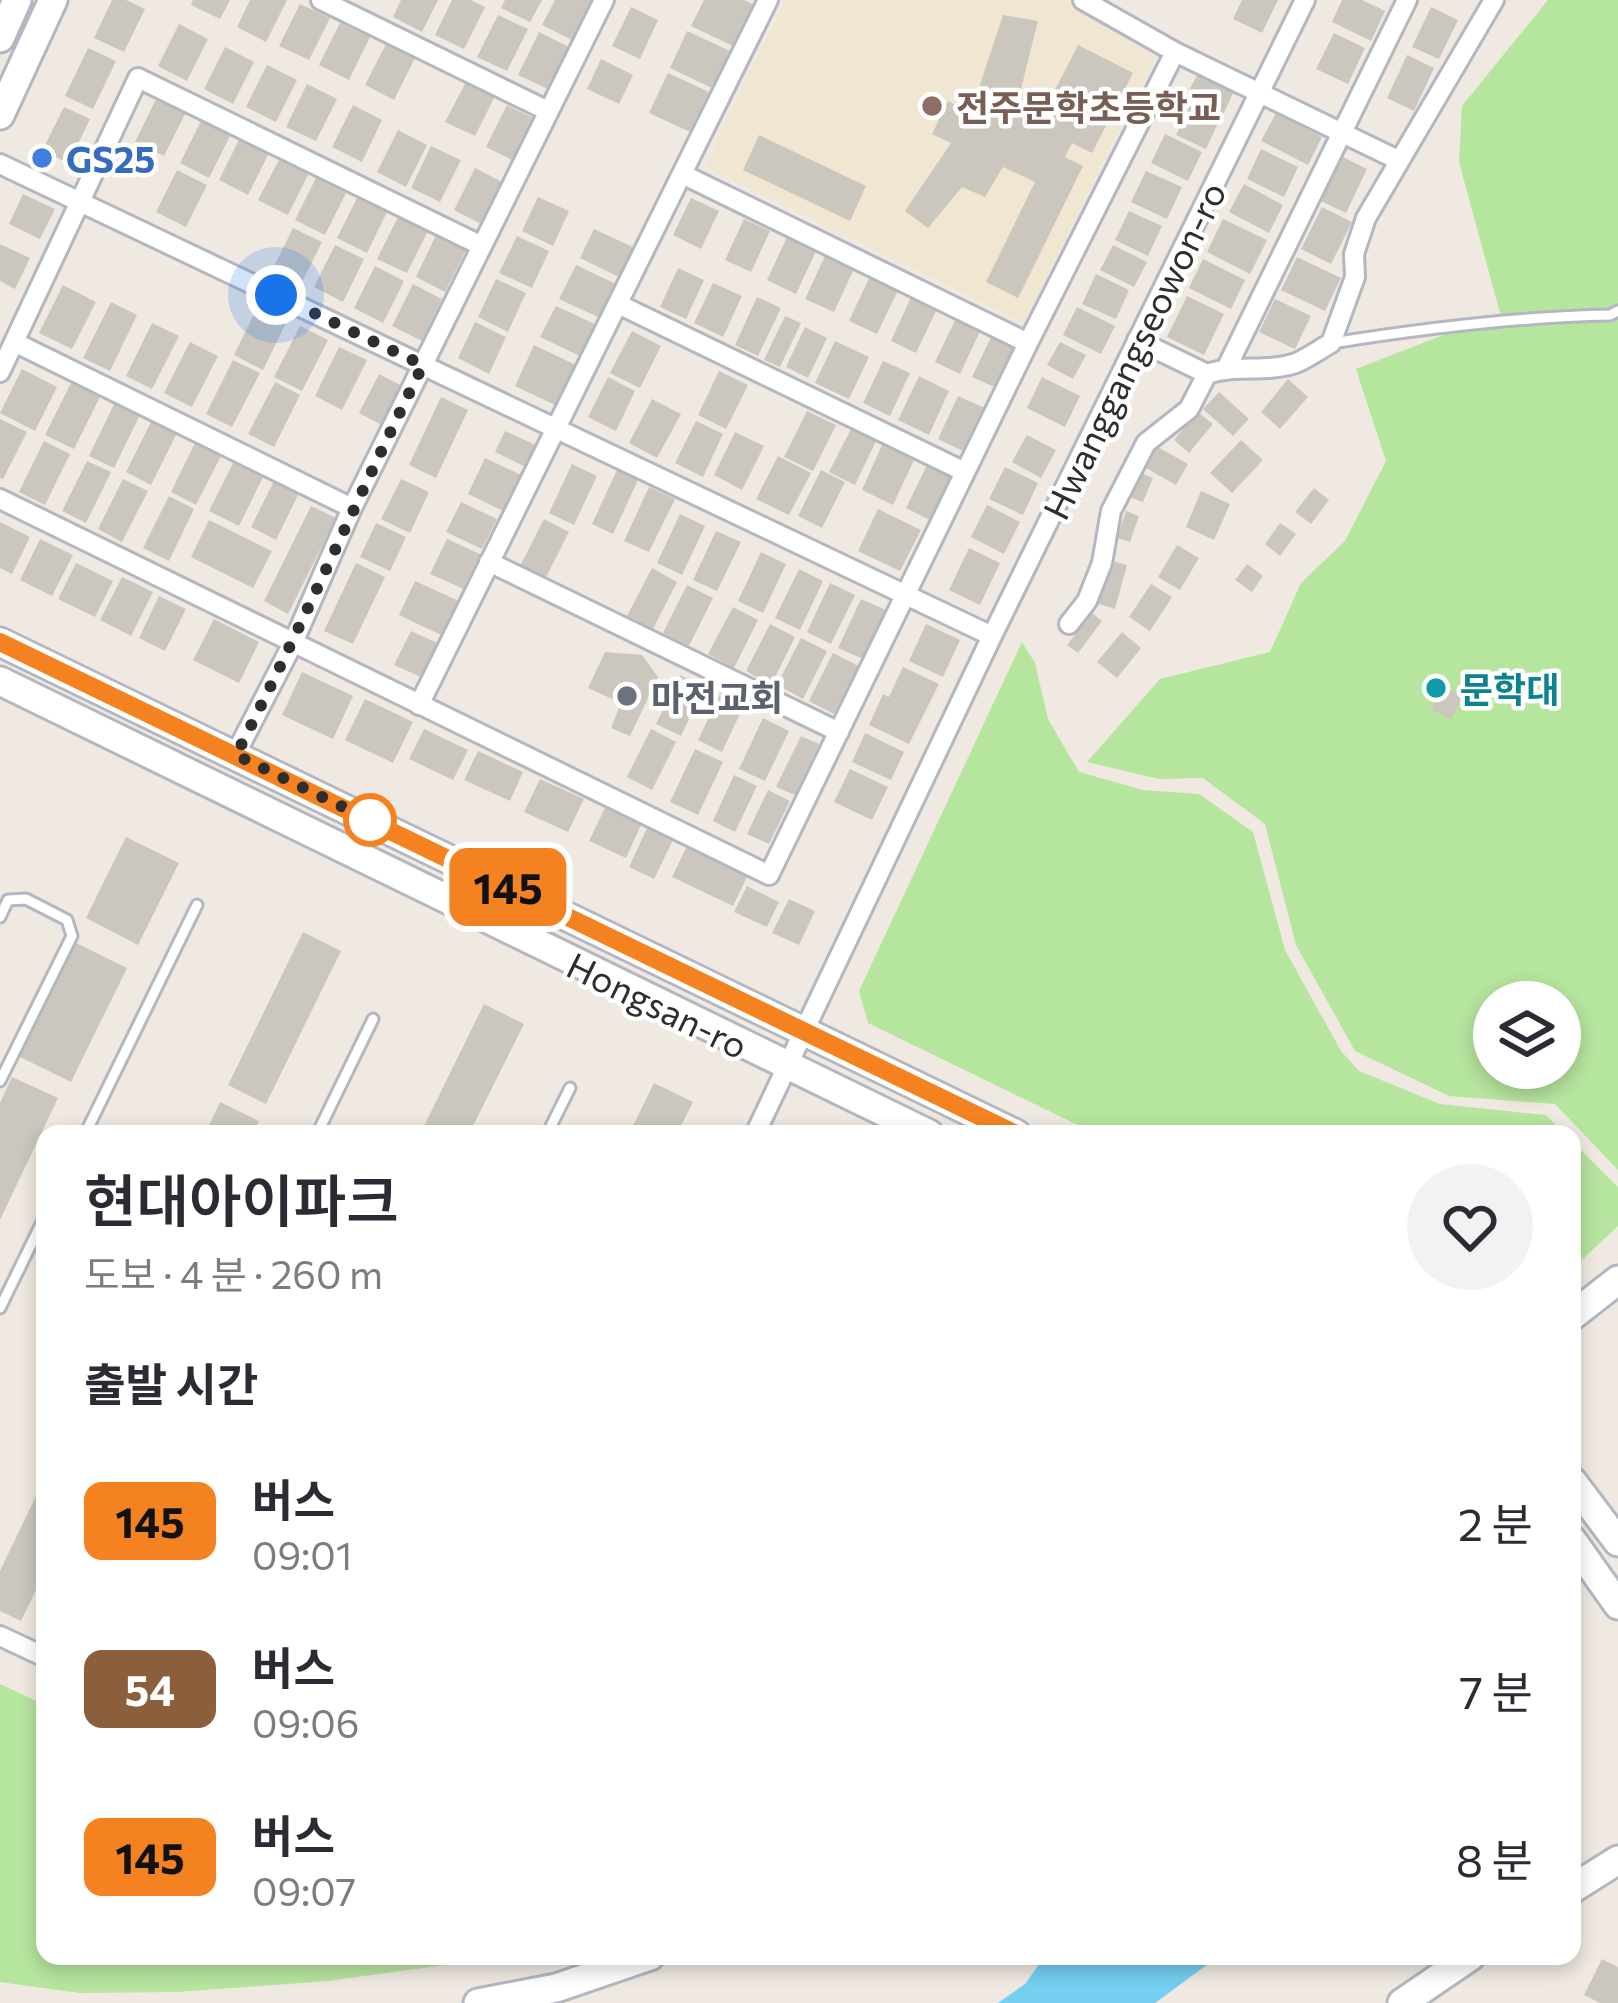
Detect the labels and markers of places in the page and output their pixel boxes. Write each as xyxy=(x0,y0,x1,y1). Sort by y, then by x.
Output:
place label: 전주문학초등학교 xyxy=(956,84,1221,128)
marker: 전주문학초등학교 xyxy=(919,93,945,119)
place label: GS25 xyxy=(66,136,155,180)
marker: GS25 xyxy=(29,145,55,171)
place label: 문학대 xyxy=(1460,666,1559,710)
place label: 마전교회 xyxy=(651,674,783,718)
marker: 문학대 xyxy=(1423,675,1449,701)
marker: 마전교회 xyxy=(614,683,640,709)
unlabelled marker xyxy=(345,795,395,845)

